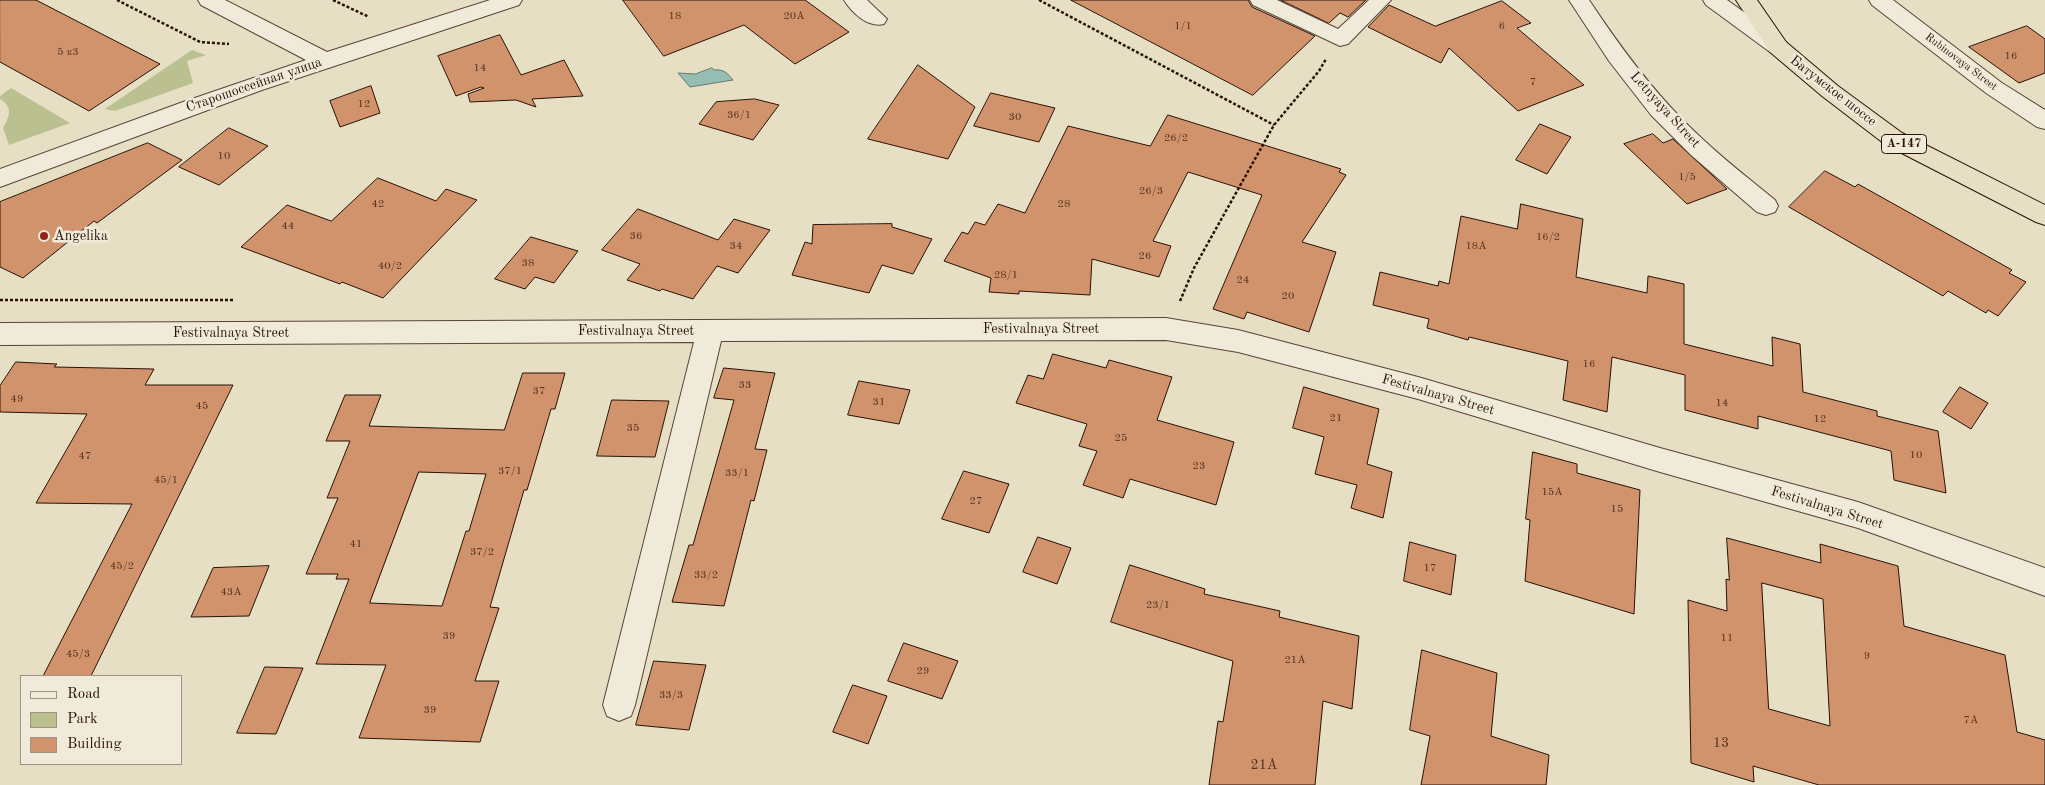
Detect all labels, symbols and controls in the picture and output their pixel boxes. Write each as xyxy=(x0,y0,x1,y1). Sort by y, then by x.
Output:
house number: 18 xyxy=(669,9,681,23)
house number: 20А xyxy=(783,9,805,23)
house number: 1/1 xyxy=(1174,19,1192,33)
house number: 6 xyxy=(1499,19,1505,33)
street label: Rubinovaya Street xyxy=(1922,31,2000,93)
house number: 5 к3 xyxy=(57,45,79,59)
house number: 16 xyxy=(2005,49,2017,63)
street label: Батумское шоссе xyxy=(1786,52,1880,130)
street label: Старошоссейная улица xyxy=(184,54,324,116)
house number: 14 xyxy=(474,61,486,75)
street label: Letnyaya Street xyxy=(1626,68,1704,152)
house number: 7 xyxy=(1530,75,1536,89)
house number: 12 xyxy=(358,97,370,111)
house number: 36/1 xyxy=(727,108,751,122)
house number: 30 xyxy=(1009,110,1021,124)
house number: 26/2 xyxy=(1164,131,1188,145)
road number: А-147 xyxy=(1882,134,1926,154)
house number: 10 xyxy=(218,149,230,163)
house number: 1/5 xyxy=(1678,170,1696,184)
house number: 26/3 xyxy=(1139,184,1163,198)
house number: 42 xyxy=(372,197,384,211)
house number: 28 xyxy=(1058,197,1070,211)
house number: 44 xyxy=(282,219,294,233)
place label: Angelika xyxy=(54,228,108,244)
house number: 36 xyxy=(630,229,642,243)
marker: Angelika xyxy=(38,230,50,242)
house number: 16/2 xyxy=(1536,230,1560,244)
house number: 34 xyxy=(730,239,742,253)
house number: 18А xyxy=(1465,239,1487,253)
house number: 26 xyxy=(1139,249,1151,263)
house number: 38 xyxy=(522,256,534,270)
house number: 40/2 xyxy=(378,259,402,273)
house number: 28/1 xyxy=(994,268,1018,282)
house number: 24 xyxy=(1237,273,1249,287)
house number: 20 xyxy=(1282,289,1294,303)
street label: Festivalnaya Street xyxy=(983,321,1099,337)
street label: Festivalnaya Street xyxy=(578,323,694,339)
street label: Festivalnaya Street xyxy=(173,325,289,341)
house number: 16 xyxy=(1583,357,1595,371)
street label: Festivalnaya Street xyxy=(1380,371,1496,419)
house number: 33 xyxy=(739,378,751,392)
house number: 37 xyxy=(533,384,545,398)
house number: 49 xyxy=(11,392,23,406)
house number: 31 xyxy=(873,395,885,409)
house number: 14 xyxy=(1716,396,1728,410)
house number: 45 xyxy=(196,399,208,413)
house number: 21 xyxy=(1330,411,1342,425)
house number: 12 xyxy=(1814,412,1826,426)
house number: 35 xyxy=(627,421,639,435)
house number: 25 xyxy=(1115,431,1127,445)
house number: 10 xyxy=(1910,448,1922,462)
house number: 47 xyxy=(79,449,91,463)
house number: 23 xyxy=(1193,459,1205,473)
house number: 37/1 xyxy=(498,464,522,478)
house number: 33/1 xyxy=(725,466,749,480)
house number: 45/1 xyxy=(154,473,178,487)
street label: Festivalnaya Street xyxy=(1769,483,1885,533)
house number: 15А xyxy=(1541,485,1563,499)
house number: 27 xyxy=(970,494,982,508)
house number: 15 xyxy=(1611,502,1623,516)
house number: 41 xyxy=(350,537,362,551)
house number: 37/2 xyxy=(470,545,494,559)
house number: 45/2 xyxy=(110,559,134,573)
house number: 17 xyxy=(1424,561,1436,575)
house number: 33/2 xyxy=(694,568,718,582)
house number: 43А xyxy=(220,585,242,599)
house number: 23/1 xyxy=(1146,598,1170,612)
house number: 39 xyxy=(443,629,455,643)
house number: 11 xyxy=(1721,631,1733,645)
house number: 45/3 xyxy=(66,647,90,661)
house number: 9 xyxy=(1864,649,1870,663)
house number: 21А xyxy=(1284,653,1306,667)
house number: 29 xyxy=(917,664,929,678)
legend xyxy=(20,675,182,765)
text: Road xyxy=(67,687,100,702)
house number: 33/3 xyxy=(659,688,683,702)
house number: 39 xyxy=(424,703,436,717)
text: Park xyxy=(67,712,98,727)
house number: 7А xyxy=(1964,713,1978,727)
house number: 13 xyxy=(1713,735,1729,751)
text: Building xyxy=(67,737,122,752)
house number: 21А xyxy=(1251,757,1277,773)

